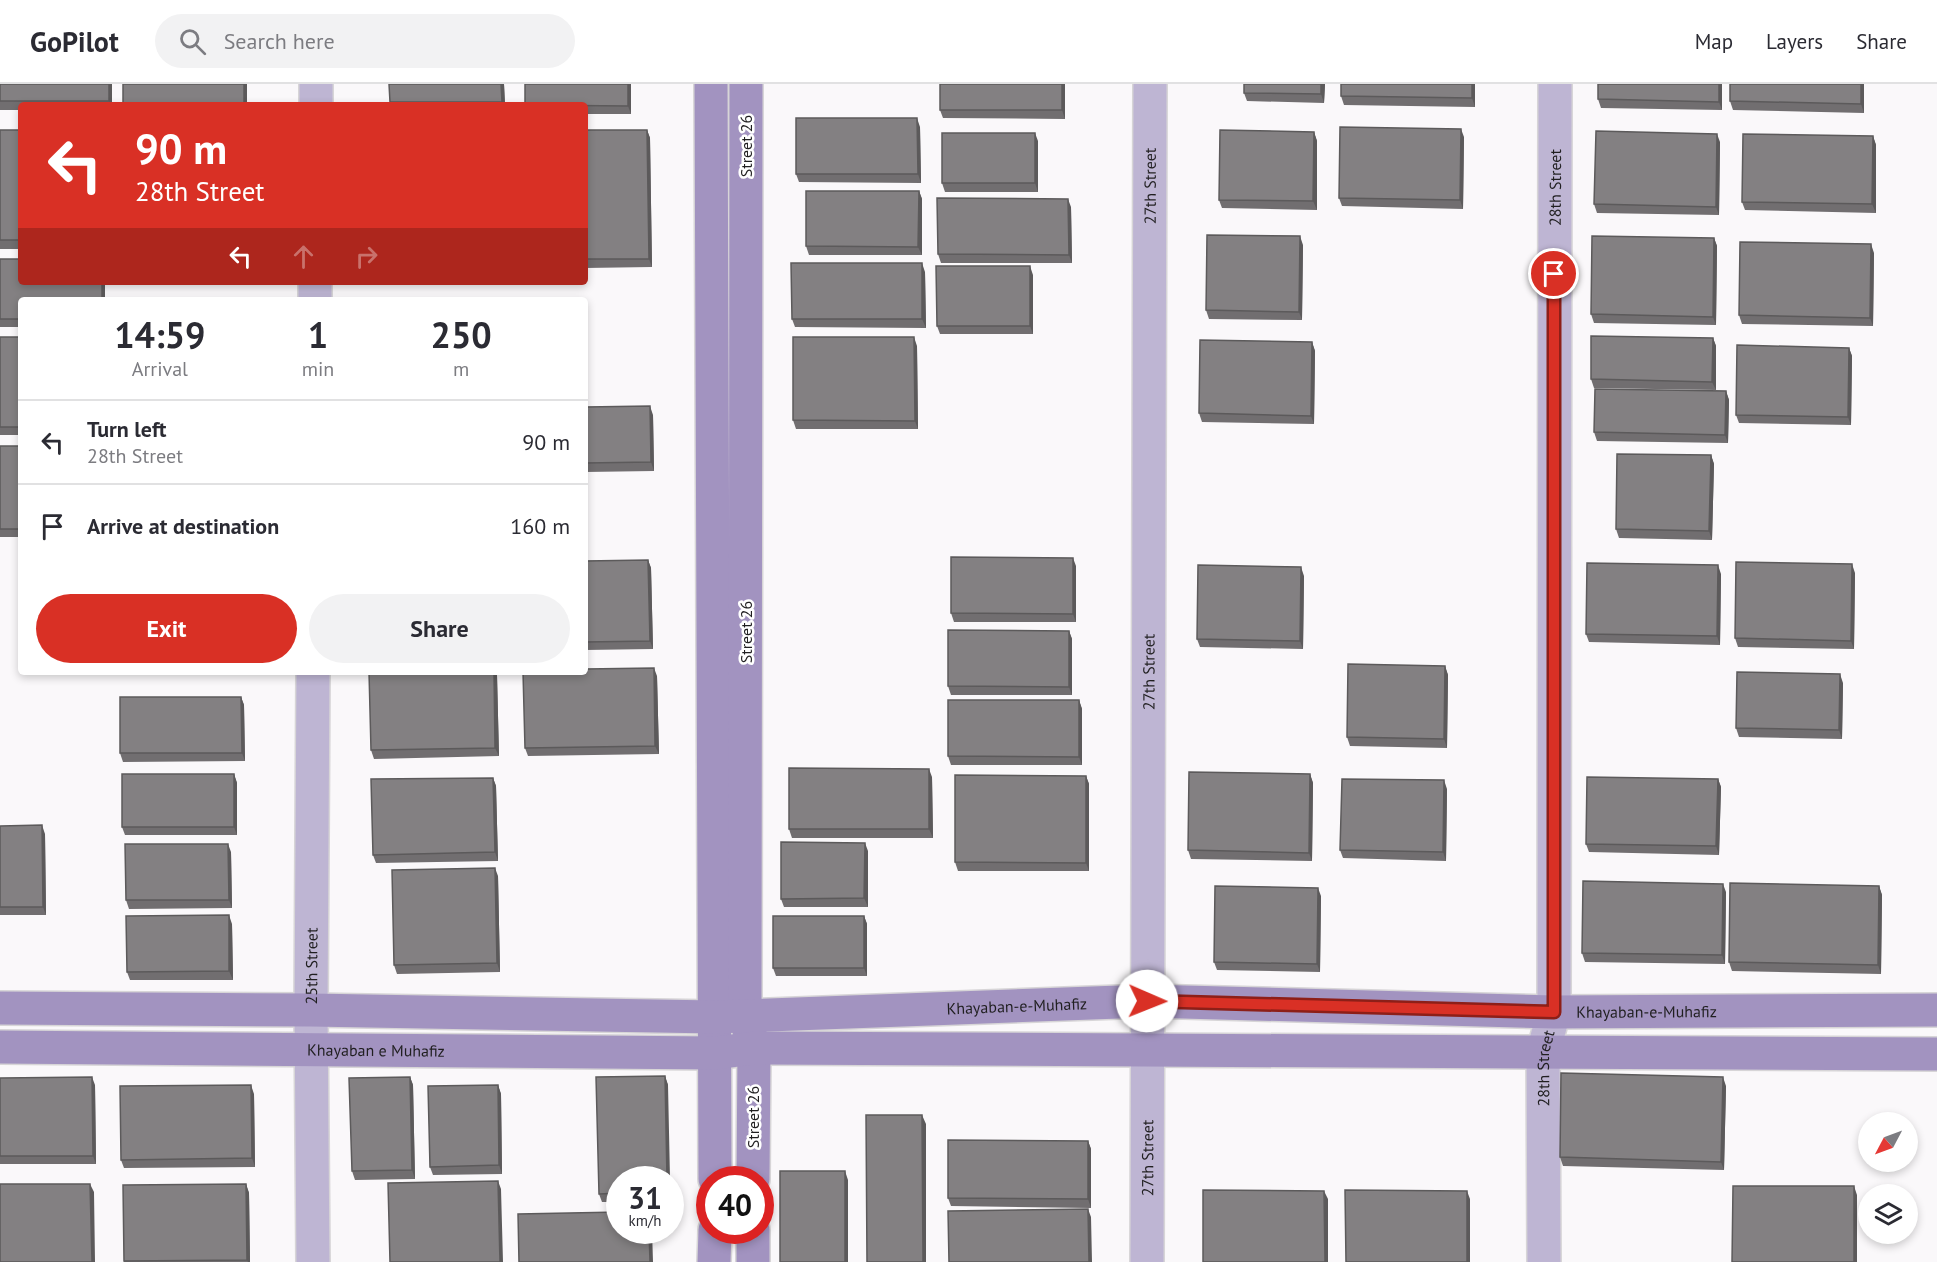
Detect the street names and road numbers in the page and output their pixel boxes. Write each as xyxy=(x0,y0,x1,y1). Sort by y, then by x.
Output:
street label: Street 26 xyxy=(736,115,756,177)
street label: 27th Street xyxy=(1140,147,1160,224)
street label: 28th Street xyxy=(1545,148,1565,226)
street label: Street 26 xyxy=(736,601,756,663)
street label: 27th Street xyxy=(1138,633,1159,710)
street label: 25th Street xyxy=(301,927,321,1005)
street label: Khayaban-e-Muhafiz xyxy=(946,993,1087,1018)
street label: Khayaban-e-Muhafiz xyxy=(1576,1001,1717,1022)
street label: 28th Street xyxy=(1533,1027,1559,1106)
street label: Khayaban e Muhafiz xyxy=(307,1040,445,1061)
street label: Street 26 xyxy=(743,1086,763,1148)
street label: 27th Street xyxy=(1137,1119,1157,1196)

